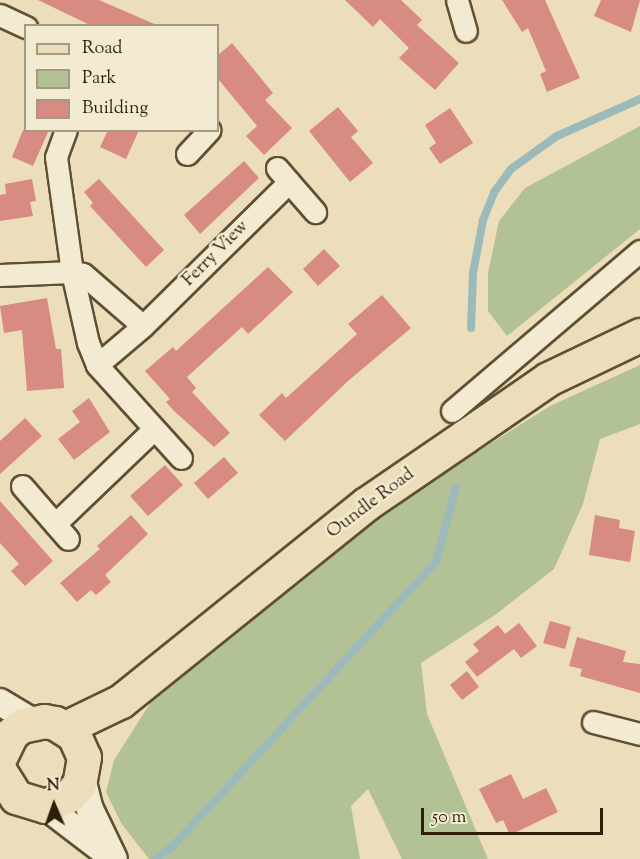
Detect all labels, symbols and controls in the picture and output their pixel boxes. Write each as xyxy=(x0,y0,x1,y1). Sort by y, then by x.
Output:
legend xyxy=(24,24,219,132)
text: Road xyxy=(82,36,122,62)
text: Park xyxy=(82,66,116,92)
text: Building xyxy=(82,96,148,122)
street label: Ferry View xyxy=(179,217,253,291)
street label: Oundle Road xyxy=(323,464,419,544)
north arrow xyxy=(24,775,84,835)
text: N xyxy=(47,775,60,798)
scale bar xyxy=(424,796,606,834)
text: 50 m xyxy=(432,805,466,831)

